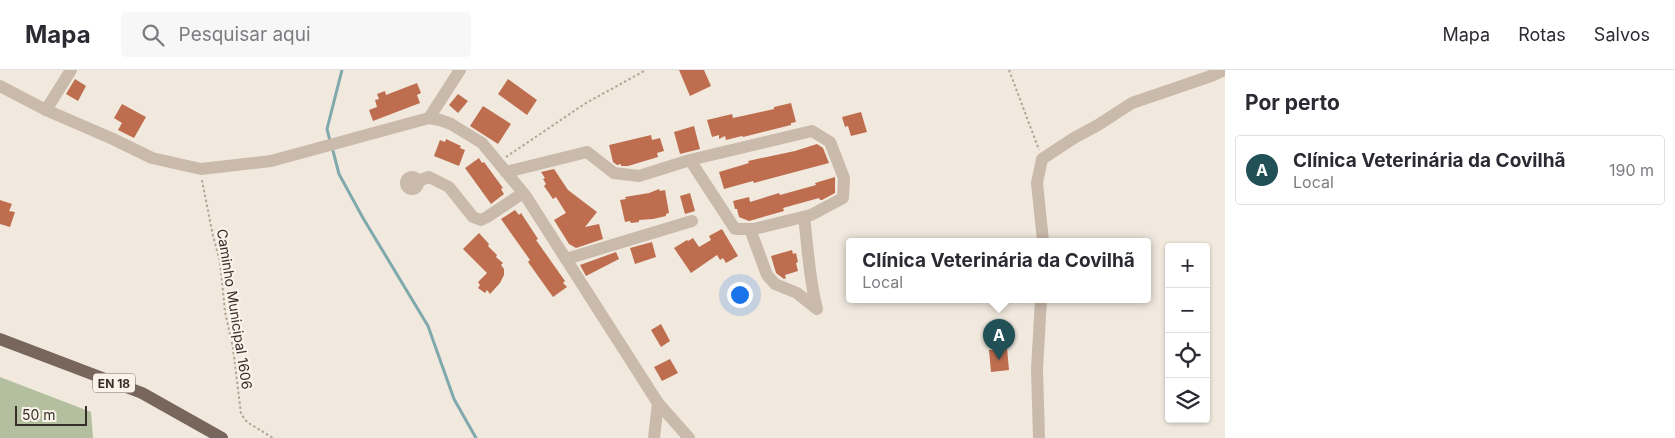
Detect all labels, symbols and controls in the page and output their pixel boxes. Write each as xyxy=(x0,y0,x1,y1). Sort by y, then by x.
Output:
search box xyxy=(121,12,471,57)
text: Mapa xyxy=(25,20,91,49)
icon: search xyxy=(139,21,167,49)
text: Pesquisar aqui xyxy=(179,23,311,46)
text: Mapa xyxy=(1442,24,1490,45)
text: Rotas xyxy=(1518,24,1566,45)
text: Salvos xyxy=(1594,24,1650,45)
text: Por perto xyxy=(1245,90,1340,115)
text: Clínica Veterinária da Covilhã xyxy=(1293,149,1566,172)
text: A xyxy=(1256,160,1268,180)
text: 190 m xyxy=(1609,160,1654,180)
text: Local xyxy=(1293,172,1334,192)
street label: Caminho Municipal 1606 xyxy=(214,227,256,391)
popup xyxy=(846,238,1151,303)
map controls xyxy=(1165,243,1210,423)
button: + xyxy=(1165,243,1210,288)
text: Clínica Veterinária da Covilhã xyxy=(862,249,1135,272)
text: Local xyxy=(862,272,903,292)
your location xyxy=(727,282,753,308)
button: − xyxy=(1165,288,1210,333)
pin: A xyxy=(983,319,1015,360)
button: locate xyxy=(1165,333,1210,378)
road number: EN 18 xyxy=(93,374,135,392)
button: layers xyxy=(1165,378,1210,423)
scale bar xyxy=(15,403,88,426)
text: 50 m xyxy=(22,406,56,423)

